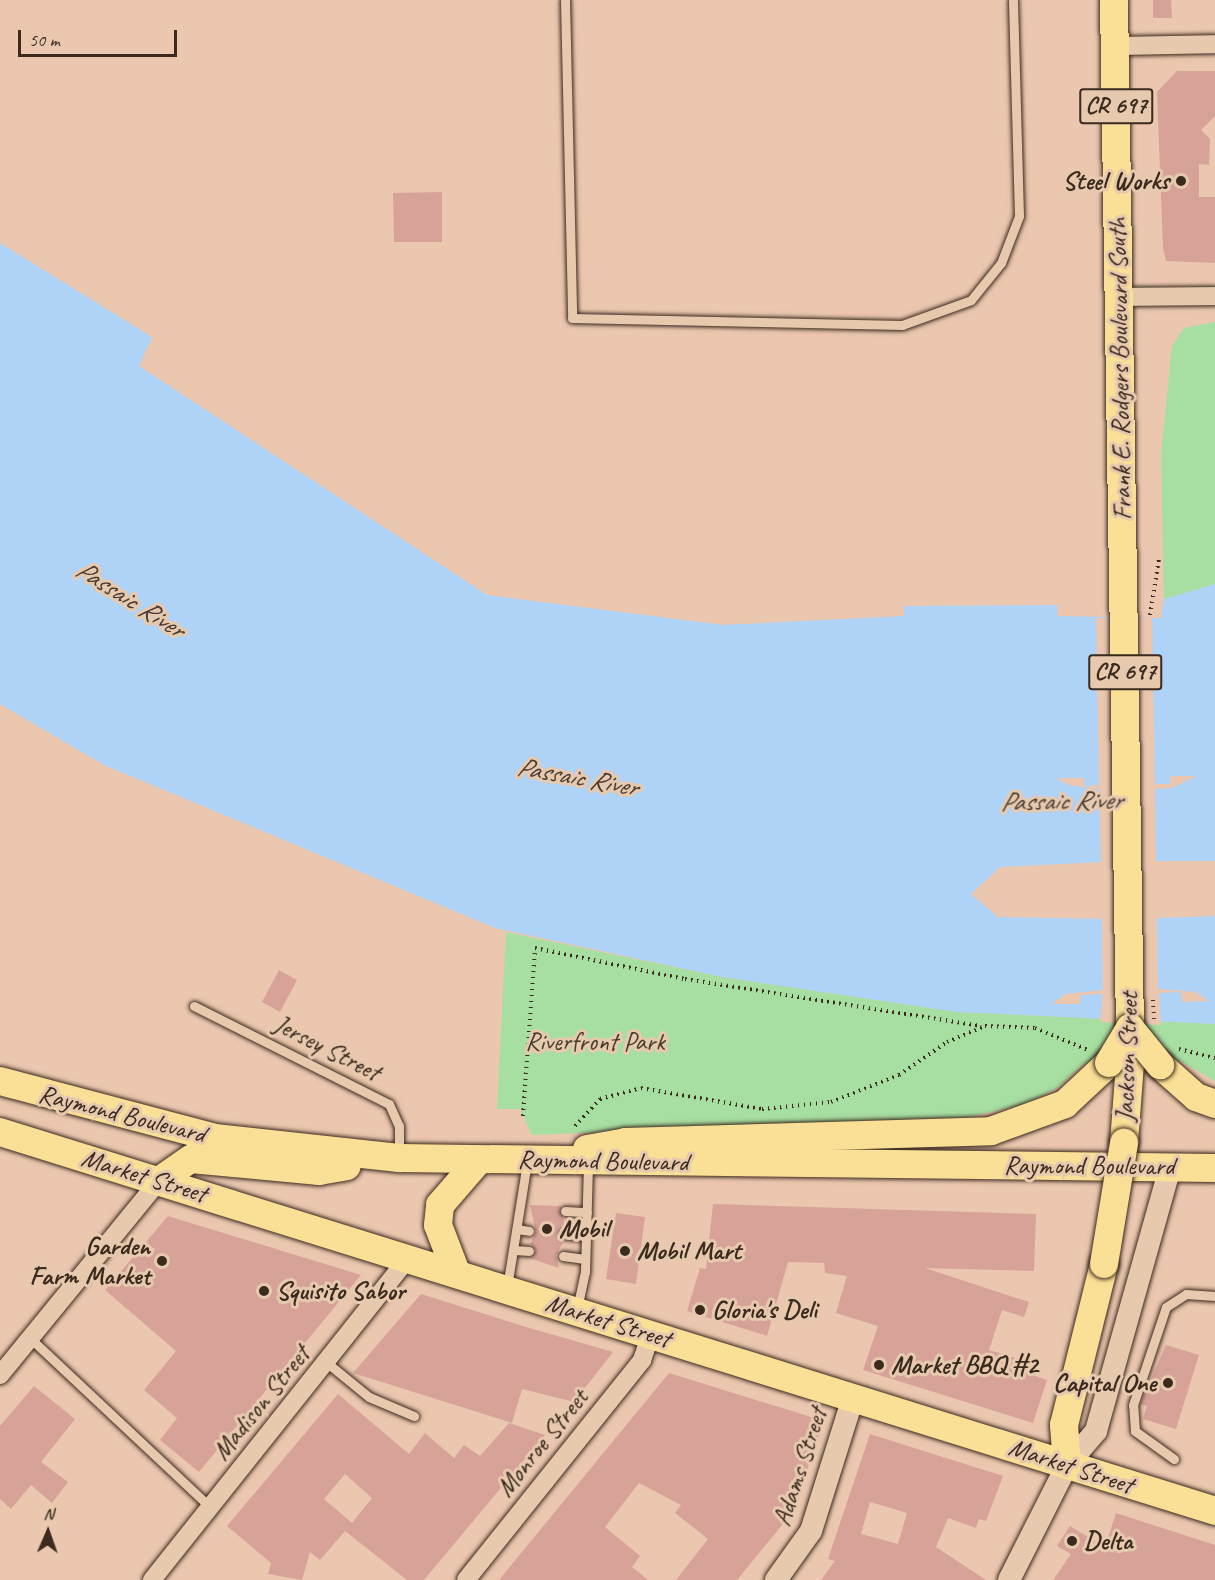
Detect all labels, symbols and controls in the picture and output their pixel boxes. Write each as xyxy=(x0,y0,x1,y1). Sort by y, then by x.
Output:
scale bar xyxy=(21,18,180,56)
text: 50 m xyxy=(29,29,60,51)
road number: CR 697 xyxy=(1078,85,1154,127)
place label: Steel Works xyxy=(1062,165,1169,197)
marker: Steel Works xyxy=(1174,174,1188,188)
street label: Frank E. Rodgers Boulevard South xyxy=(1102,217,1138,521)
water label: Passaic River xyxy=(70,553,190,645)
road number: CR 697 xyxy=(1088,651,1162,693)
water label: Passaic River xyxy=(514,751,640,803)
water label: Passaic River xyxy=(1000,784,1122,818)
street label: Jackson Street xyxy=(1109,991,1145,1123)
street label: Jersey Street xyxy=(269,1008,385,1088)
park label: Riverfront Park xyxy=(525,1026,665,1058)
street label: Raymond Boulevard xyxy=(35,1078,209,1150)
street label: Market Street xyxy=(78,1142,210,1210)
street label: Raymond Boulevard xyxy=(517,1144,689,1178)
street label: Raymond Boulevard xyxy=(1003,1150,1175,1182)
place label: Mobil xyxy=(559,1213,609,1245)
marker: Mobil xyxy=(540,1222,554,1236)
place label: Garden Farm Market xyxy=(29,1230,150,1292)
place label: Mobil Mart xyxy=(637,1235,741,1267)
marker: Mobil Mart xyxy=(618,1244,632,1258)
marker: Garden Farm Market xyxy=(155,1254,169,1268)
place label: Squisito Sabor xyxy=(276,1275,406,1307)
marker: Squisito Sabor xyxy=(257,1284,271,1298)
street label: Market Street xyxy=(542,1287,674,1355)
place label: Gloria's Deli xyxy=(712,1294,817,1326)
marker: Gloria's Deli xyxy=(693,1303,707,1317)
street label: Madison Street xyxy=(206,1340,316,1466)
place label: Market BBQ #2 xyxy=(891,1349,1038,1381)
marker: Market BBQ #2 xyxy=(872,1358,886,1372)
place label: Capital One xyxy=(1053,1367,1156,1399)
marker: Capital One xyxy=(1161,1376,1175,1390)
street label: Monroe Street xyxy=(489,1383,595,1503)
street label: Adams Street xyxy=(766,1404,834,1530)
street label: Market Street xyxy=(1005,1431,1137,1501)
north arrow xyxy=(18,1502,78,1562)
text: N xyxy=(43,1504,54,1524)
place label: Delta xyxy=(1084,1525,1132,1557)
marker: Delta xyxy=(1065,1534,1079,1548)

